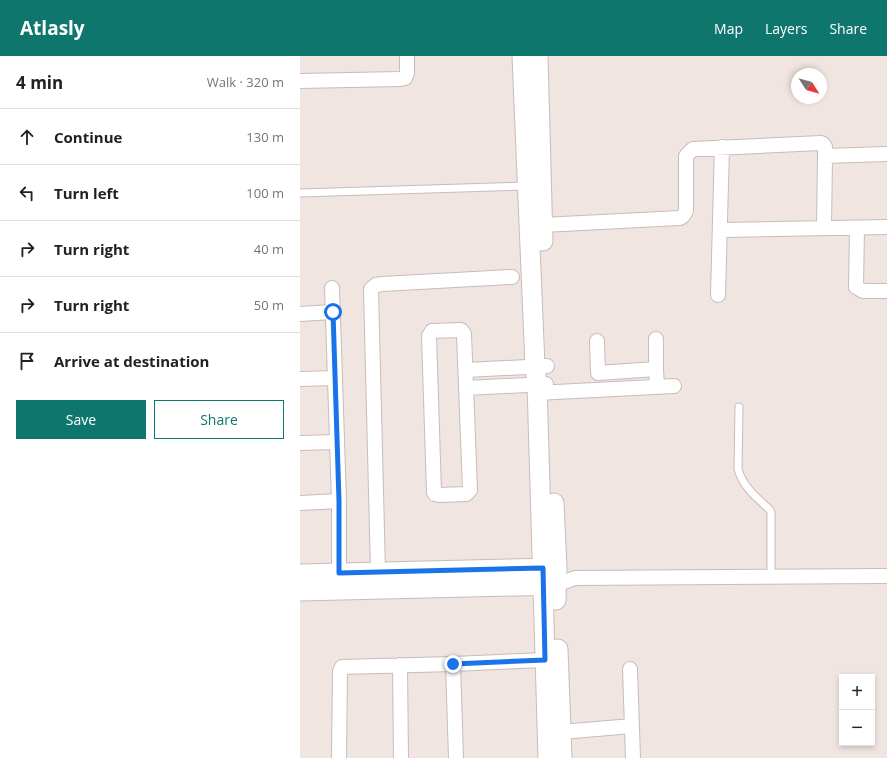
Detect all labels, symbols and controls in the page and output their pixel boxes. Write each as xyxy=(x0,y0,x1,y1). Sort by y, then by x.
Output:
text: Atlasly xyxy=(20,15,85,41)
text: Map xyxy=(714,19,743,38)
text: Layers xyxy=(765,19,807,38)
text: Share xyxy=(829,19,867,38)
north arrow xyxy=(791,68,827,104)
text: 4 min xyxy=(16,71,63,94)
text: Walk · 320 m xyxy=(207,73,284,91)
icon: ahead xyxy=(16,126,38,148)
text: Continue xyxy=(54,127,122,147)
text: 130 m xyxy=(246,128,284,146)
icon: left xyxy=(16,182,38,204)
text: Turn left xyxy=(54,183,119,203)
text: 100 m xyxy=(246,184,284,202)
icon: right xyxy=(16,238,38,260)
text: Turn right xyxy=(54,239,129,259)
text: 40 m xyxy=(254,240,284,258)
icon: right xyxy=(16,294,38,316)
text: Turn right xyxy=(54,295,129,315)
text: 50 m xyxy=(254,296,284,314)
route start xyxy=(324,303,342,321)
icon: arrive xyxy=(16,350,38,372)
text: Arrive at destination xyxy=(54,351,209,371)
button: Save xyxy=(16,400,146,439)
button: Share xyxy=(154,400,284,439)
route end xyxy=(444,655,462,673)
map controls xyxy=(839,674,875,746)
button: + xyxy=(839,674,875,710)
button: − xyxy=(839,710,875,746)

